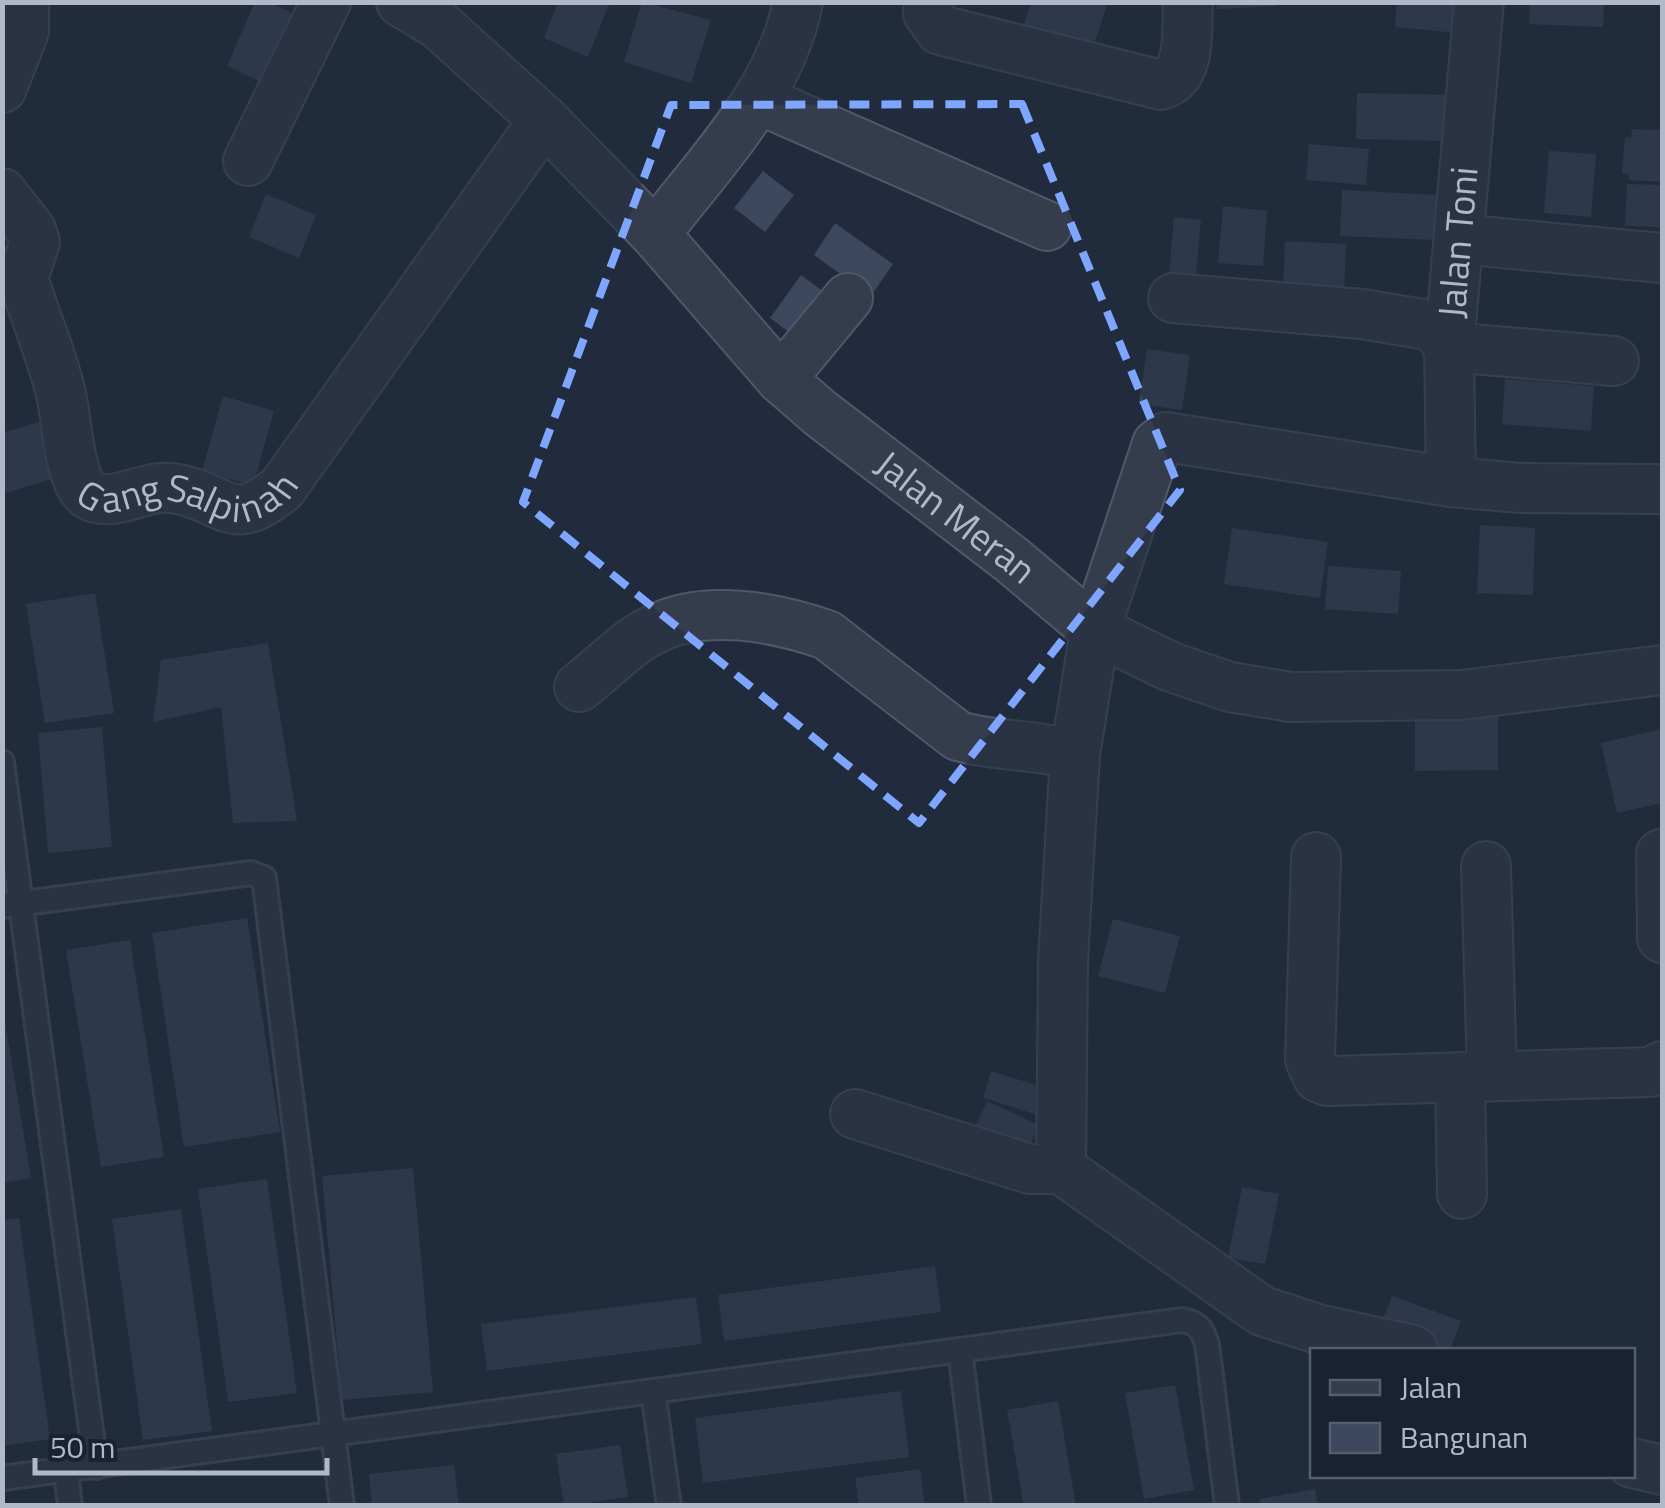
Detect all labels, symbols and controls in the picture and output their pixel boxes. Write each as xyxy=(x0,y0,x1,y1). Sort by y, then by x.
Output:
street label: Jalan Toni xyxy=(1422,164,1493,321)
street label: Jalan Meran xyxy=(863,435,1050,597)
street label: Gang Salpinah xyxy=(66,457,312,538)
legend xyxy=(1310,1348,1635,1478)
text: Jalan xyxy=(1400,1364,1462,1410)
scale bar xyxy=(35,1413,328,1475)
text: Bangunan xyxy=(1400,1414,1528,1460)
text: 50 m xyxy=(50,1424,115,1470)

